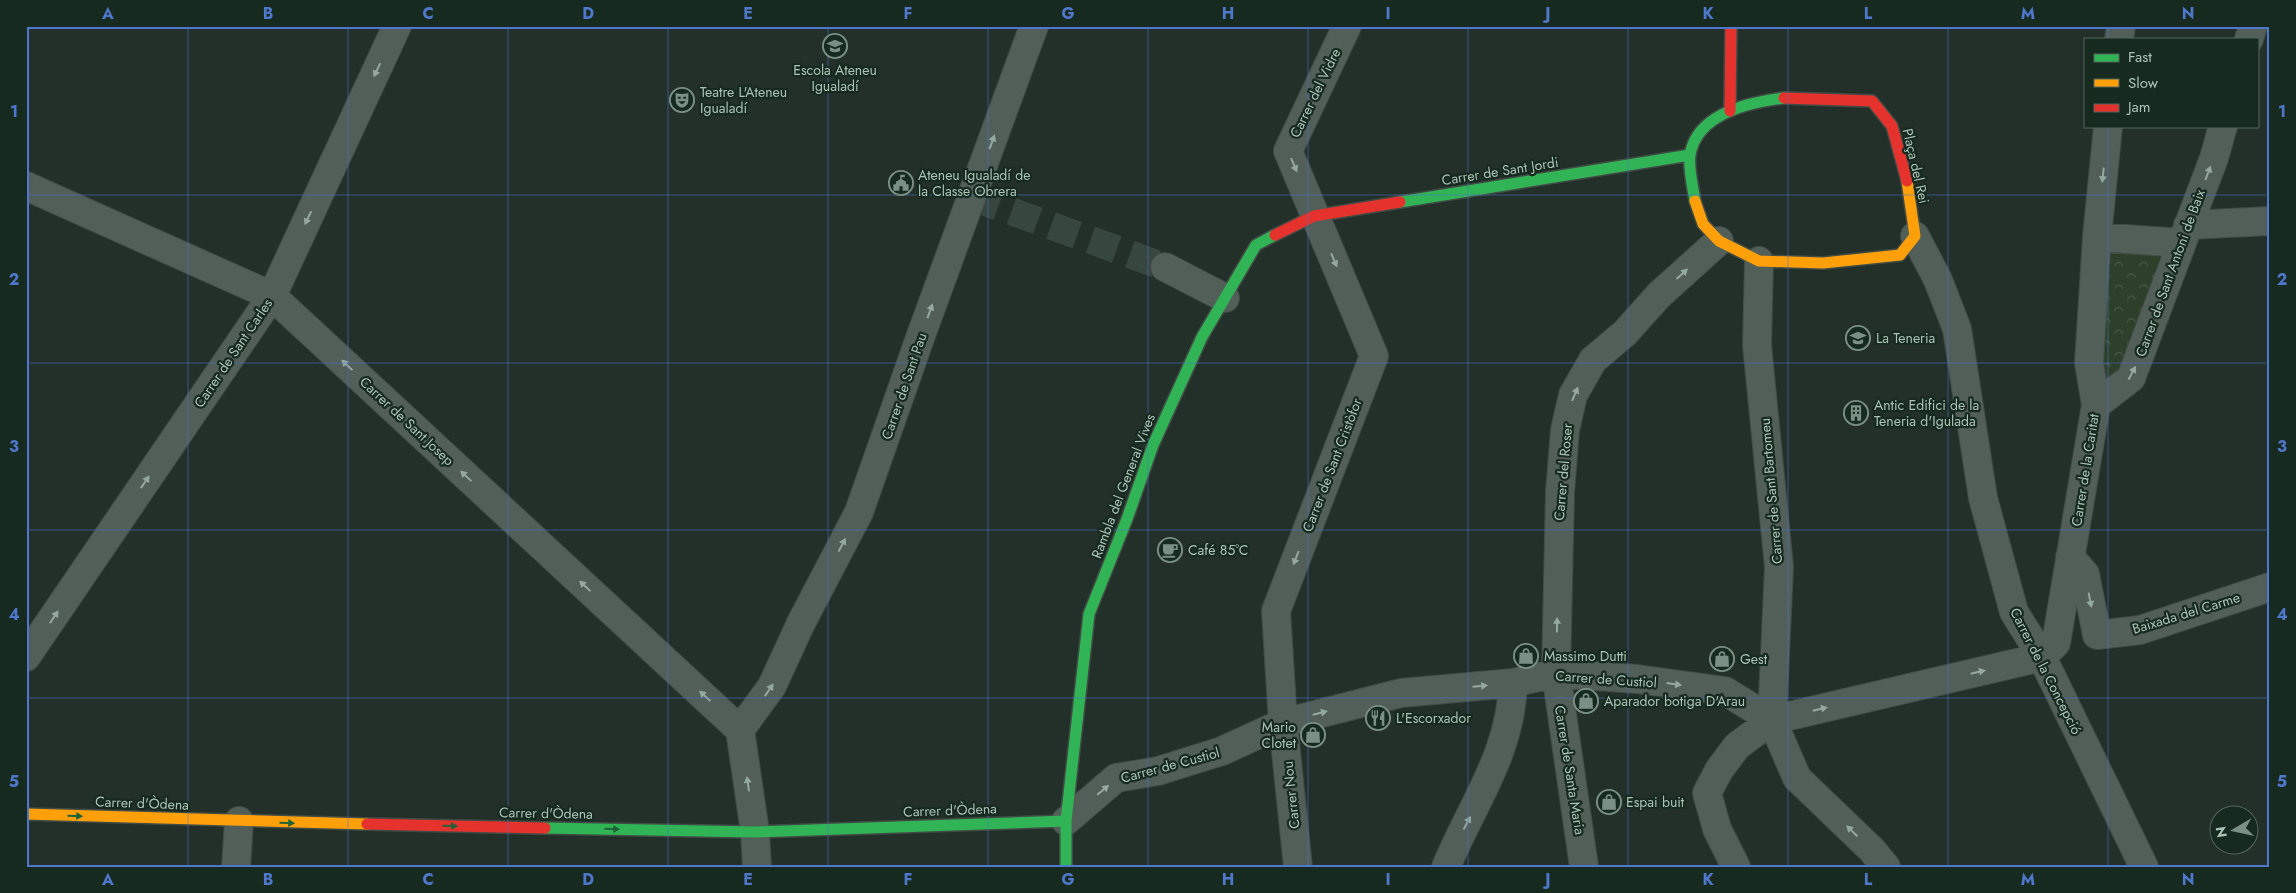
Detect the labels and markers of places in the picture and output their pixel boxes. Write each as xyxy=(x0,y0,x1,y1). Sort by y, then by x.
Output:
school or university icon: Escola Ateneu Igualadí xyxy=(822,33,848,59)
place label: Escola Ateneu Igualadí xyxy=(793,60,877,96)
place label: Teatre L'Ateneu Igualadí xyxy=(700,82,787,118)
theatre icon: Teatre L'Ateneu Igualadí xyxy=(669,87,695,113)
place label: Ateneu Igualadí de la Classe Obrera xyxy=(918,165,1030,201)
public building icon: Ateneu Igualadí de la Classe Obrera xyxy=(888,170,914,196)
school or university icon: La Teneria xyxy=(1845,325,1871,351)
place label: La Teneria xyxy=(1876,328,1935,348)
place label: Antic Edifici de la Teneria d'Igulada xyxy=(1874,395,1979,431)
building icon: Antic Edifici de la Teneria d'Igulada xyxy=(1843,400,1869,426)
cafe icon: Café 85°C xyxy=(1157,537,1183,563)
place label: Café 85°C xyxy=(1188,540,1248,560)
shop icon: Massimo Dutti xyxy=(1513,643,1539,669)
place label: Massimo Dutti xyxy=(1544,646,1627,666)
shop icon: Gest xyxy=(1709,646,1735,672)
place label: Gest xyxy=(1740,649,1768,669)
shop icon: Aparador botiga D'Arau xyxy=(1573,688,1599,714)
place label: Aparador botiga D'Arau xyxy=(1604,691,1745,711)
restaurant icon: L'Escorxador xyxy=(1365,705,1391,731)
place label: L'Escorxador xyxy=(1396,708,1471,728)
place label: Mario Clotet xyxy=(1262,717,1297,753)
shop icon: Mario Clotet xyxy=(1300,722,1326,748)
shop icon: Espai buit xyxy=(1596,789,1622,815)
place label: Espai buit xyxy=(1626,792,1685,812)

